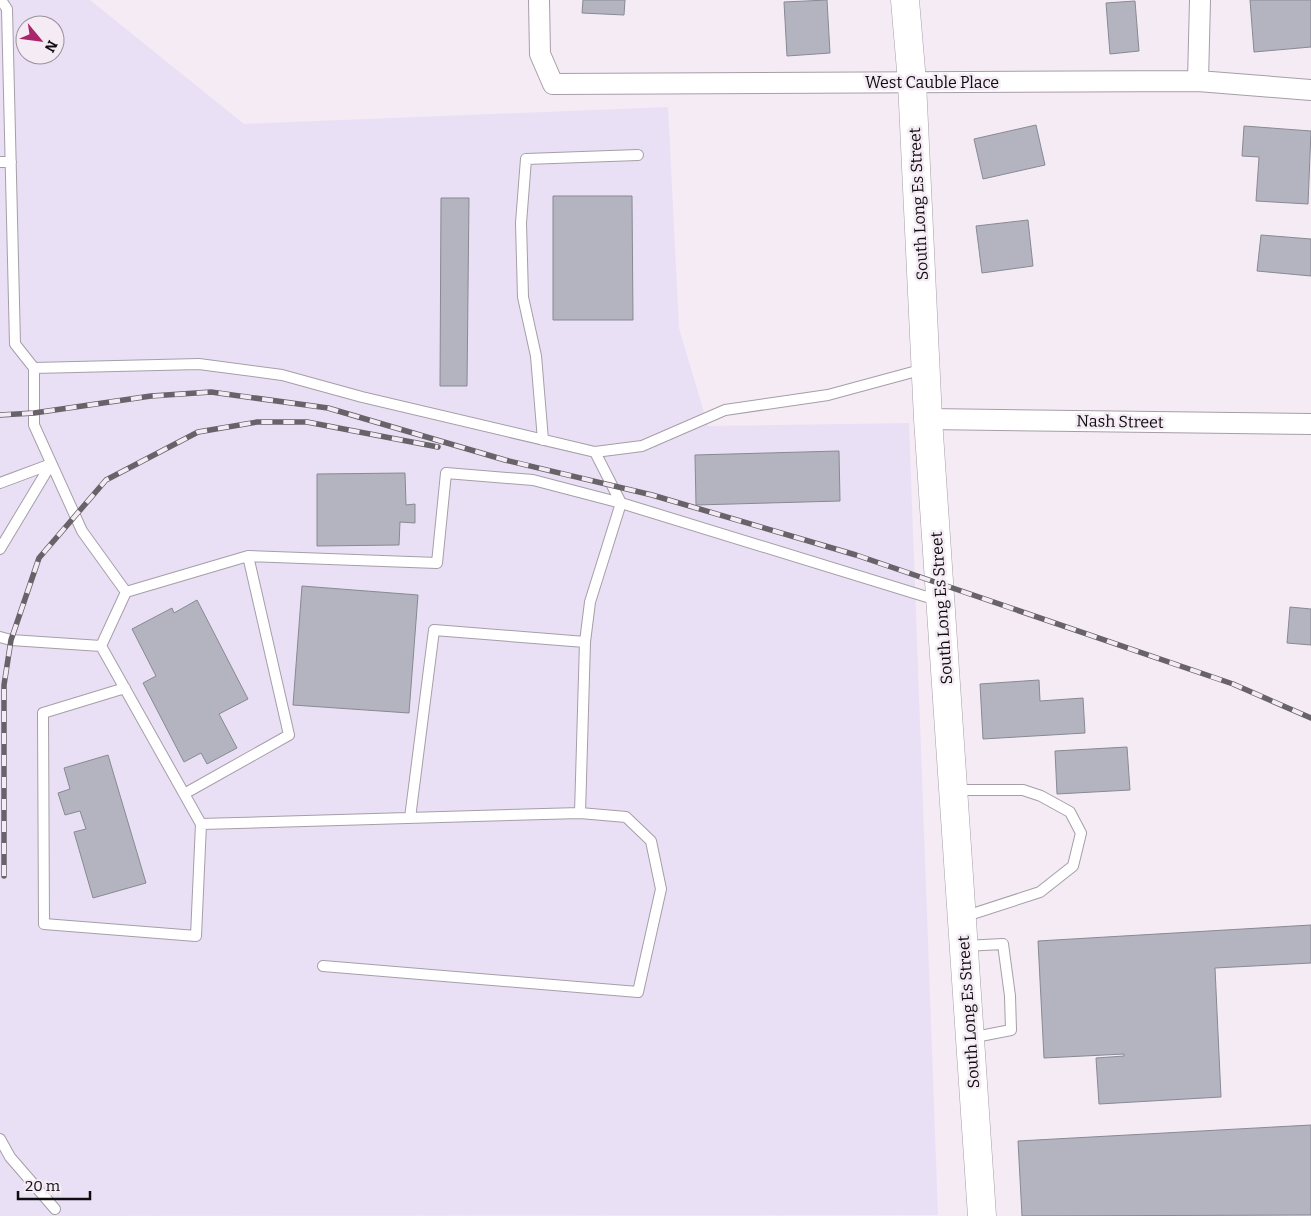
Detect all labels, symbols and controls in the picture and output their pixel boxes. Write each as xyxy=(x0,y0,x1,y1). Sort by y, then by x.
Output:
north arrow xyxy=(15,15,65,65)
text: N xyxy=(41,37,61,55)
street label: West Cauble Place xyxy=(865,73,999,92)
street label: South Long Es Street xyxy=(905,127,932,281)
street label: Nash Street xyxy=(1076,411,1164,432)
street label: South Long Es Street xyxy=(927,531,956,685)
street label: South Long Es Street xyxy=(954,935,983,1089)
scale bar xyxy=(18,1168,90,1200)
text: 20 m xyxy=(25,1177,61,1195)

